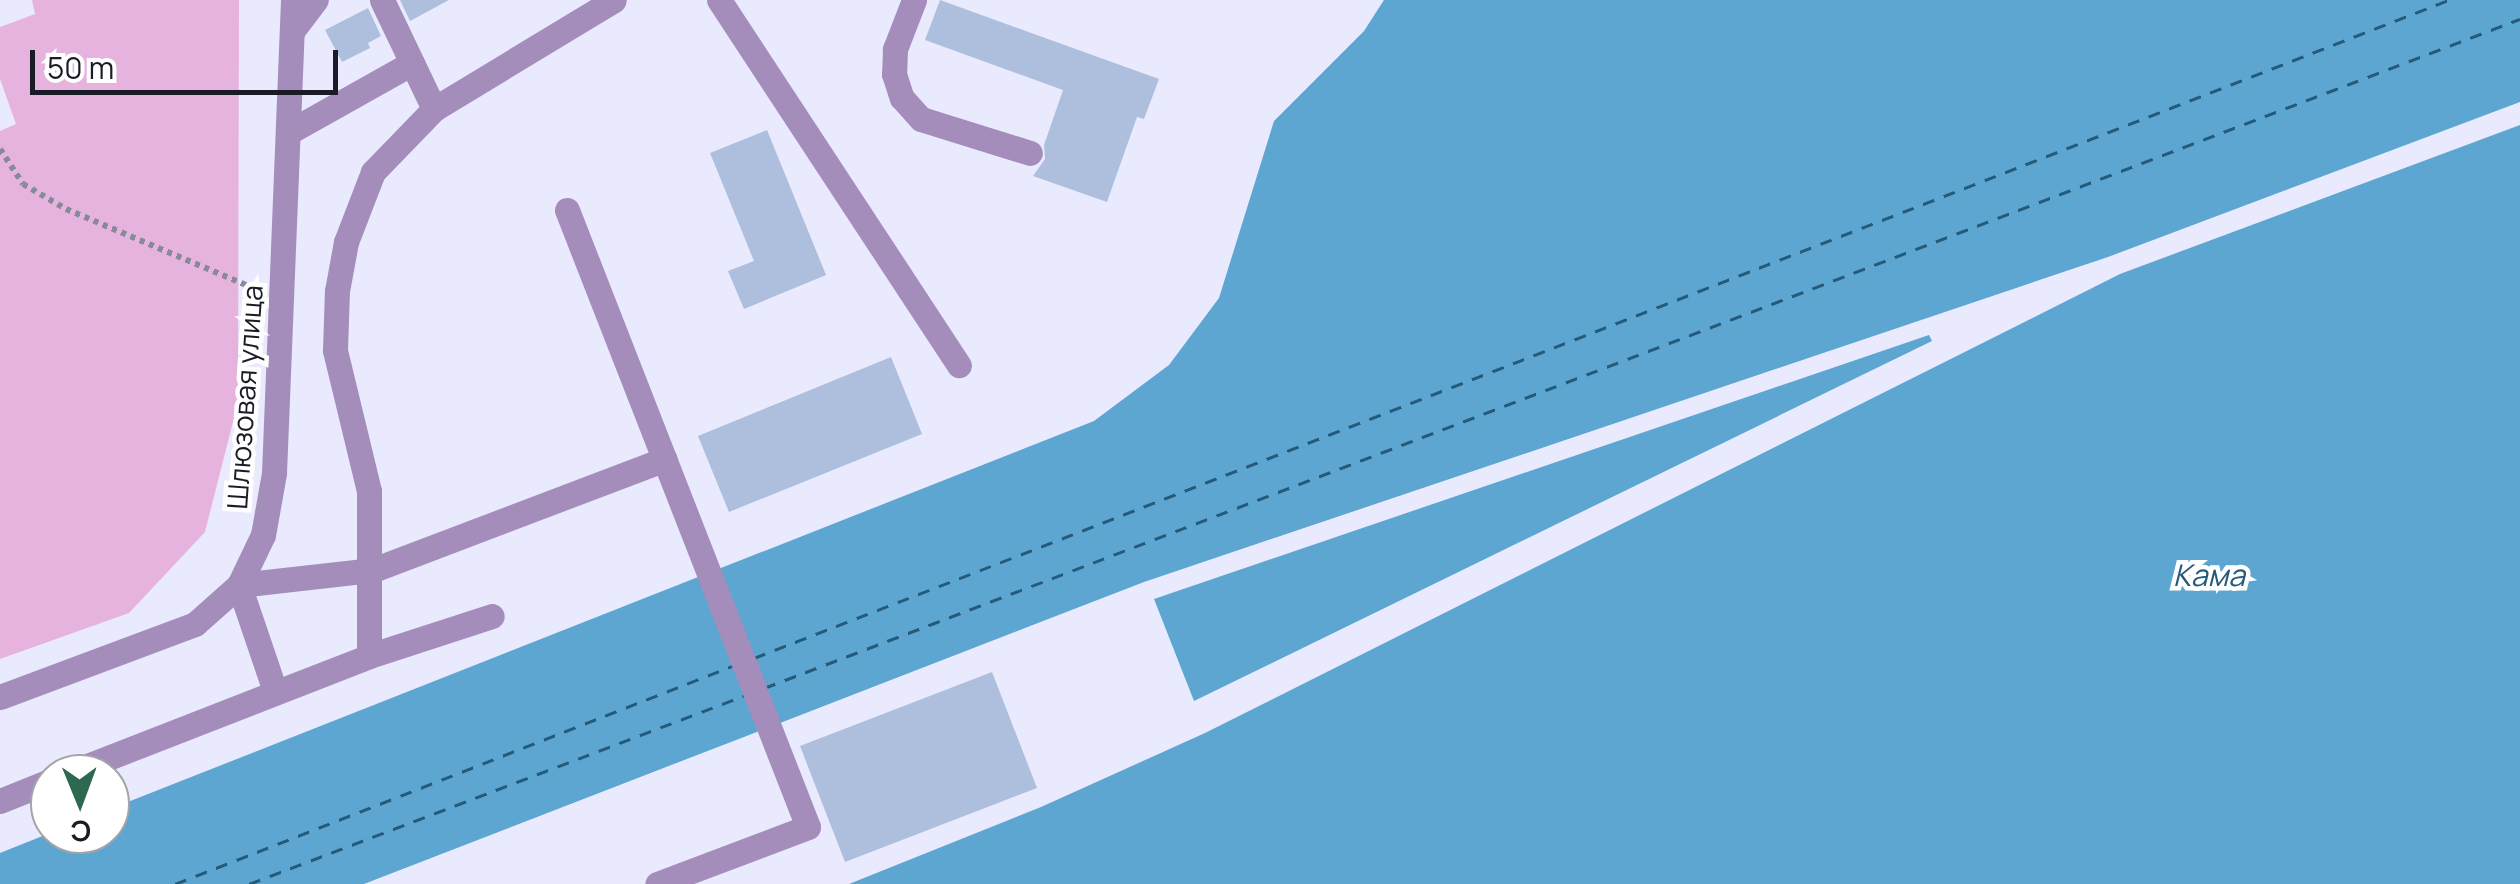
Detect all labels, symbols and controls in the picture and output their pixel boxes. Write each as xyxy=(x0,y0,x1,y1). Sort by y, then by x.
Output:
scale bar xyxy=(35,30,342,92)
text: 50 m xyxy=(47,47,114,88)
street label: Шлюзовая улица xyxy=(219,284,269,510)
water label: Кама xyxy=(2173,557,2245,593)
north arrow xyxy=(30,754,130,854)
text: С xyxy=(70,813,91,851)

